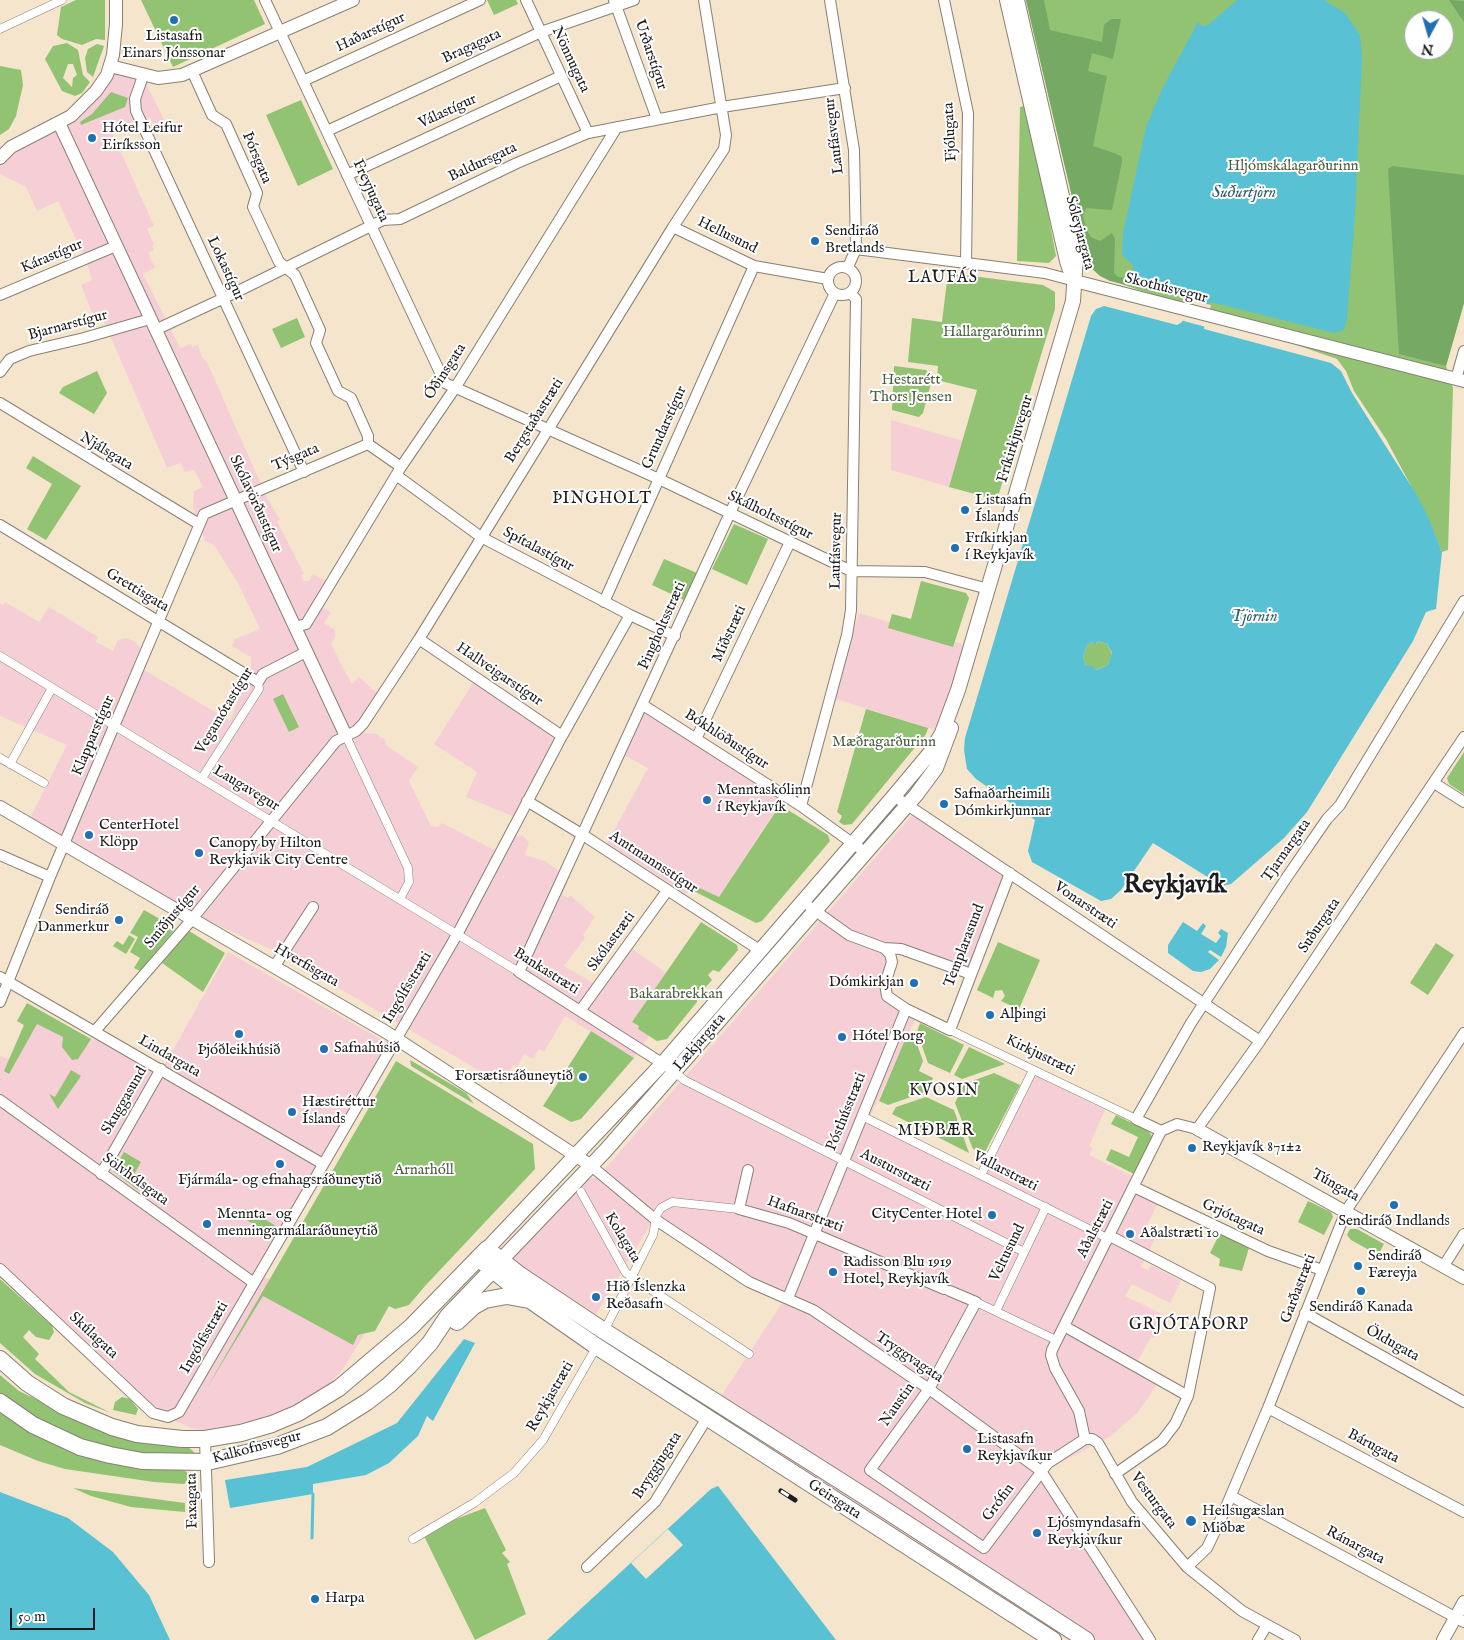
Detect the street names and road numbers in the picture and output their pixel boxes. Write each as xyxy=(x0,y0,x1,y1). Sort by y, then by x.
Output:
street label: Haðarstígur xyxy=(333,9,409,57)
street label: Urðarstígur xyxy=(630,18,670,92)
street label: Nönnugata xyxy=(547,24,593,96)
street label: Bragagata xyxy=(440,26,504,68)
street label: Válastígur xyxy=(416,91,480,133)
street label: Laufásvegur xyxy=(821,97,849,175)
street label: Fjólugata xyxy=(940,102,962,162)
street label: Þórsgata xyxy=(237,130,275,186)
street label: Baldursgata xyxy=(446,139,520,187)
street label: Freyjugata xyxy=(348,157,392,225)
street label: Sóleyjargata xyxy=(1060,194,1098,272)
street label: Hellusund xyxy=(694,214,760,258)
street label: Lokastígur xyxy=(202,234,248,304)
street label: Kárastígur xyxy=(18,236,86,278)
street label: Skothúsvegur xyxy=(1123,270,1209,308)
street label: Bjarnarstígur xyxy=(26,307,110,345)
street label: Óðinsgata xyxy=(421,341,471,403)
street label: Bergstaðastræti xyxy=(502,375,568,467)
street label: Grundarstígur xyxy=(639,384,691,472)
street label: Fríkirkjuvegur xyxy=(994,393,1038,485)
street label: Njálsgata xyxy=(76,429,136,475)
street label: Týsgata xyxy=(270,440,322,476)
street label: Skólavörðustígur xyxy=(225,453,285,555)
street label: Skálholtsstígur xyxy=(724,488,816,544)
street label: Laufásvegur xyxy=(827,512,847,590)
street label: Spítalastígur xyxy=(499,524,577,576)
street label: Grettisgata xyxy=(102,565,172,617)
street label: Þingholtsstræti xyxy=(636,579,690,673)
street label: Miðstræti xyxy=(709,603,751,665)
street label: Hallveigarstígur xyxy=(452,639,546,711)
street label: Vegamótastígur xyxy=(192,665,258,757)
street label: Klapparstígur xyxy=(69,693,119,779)
street label: Bókhlöðustígur xyxy=(680,706,772,774)
street label: Laugavegur xyxy=(210,762,282,816)
street label: Tjarnargata xyxy=(1259,816,1315,886)
street label: Amtmannsstígur xyxy=(605,828,701,898)
street label: Vonarstræti xyxy=(1050,878,1120,934)
street label: Smiðjustígur xyxy=(141,881,205,953)
street label: Suðurgata xyxy=(1295,895,1345,957)
street label: Templarasund xyxy=(941,902,989,990)
street label: Skólastræti xyxy=(584,909,640,975)
street label: Hverfisgata xyxy=(270,940,342,992)
street label: Bankastræti xyxy=(510,945,582,999)
street label: Ingólfsstræti xyxy=(380,949,436,1027)
street label: Lækjargata xyxy=(670,1011,730,1075)
street label: Lindargata xyxy=(135,1032,203,1082)
street label: Kirkjustræti xyxy=(1003,1032,1077,1080)
street label: Skuggasund xyxy=(98,1064,152,1138)
street label: Pósthússtræti xyxy=(823,1070,871,1154)
street label: Austurstræti xyxy=(857,1146,933,1196)
street label: Vallarstræti xyxy=(970,1148,1040,1196)
street label: Sölvhólsgata xyxy=(98,1150,172,1210)
street label: Túngata xyxy=(1308,1166,1362,1206)
street label: Hafnarstræti xyxy=(764,1193,846,1237)
street label: Grjótagata xyxy=(1199,1196,1267,1240)
street label: Aðalstræti xyxy=(1074,1197,1118,1261)
street label: Kolagata xyxy=(600,1210,644,1266)
street label: Veltusund xyxy=(986,1221,1030,1285)
street label: Garðastræti xyxy=(1278,1252,1320,1326)
street label: Ingólfsstræti xyxy=(177,1299,233,1377)
street label: Skúlagata xyxy=(65,1309,121,1363)
street label: Öldugata xyxy=(1362,1322,1422,1366)
street label: Tryggvagata xyxy=(872,1329,946,1387)
street label: Reykjastræti xyxy=(524,1359,578,1435)
street label: Naustin xyxy=(877,1380,919,1430)
street label: Bárugata xyxy=(1344,1426,1402,1468)
street label: Kalkofnsvegur xyxy=(211,1428,303,1468)
street label: Bryggjugata xyxy=(630,1429,686,1503)
street label: Vesturgata xyxy=(1126,1469,1180,1533)
street label: Faxagata xyxy=(184,1473,202,1529)
street label: Geirsgata xyxy=(804,1476,864,1524)
street label: Grófin xyxy=(979,1481,1019,1525)
street label: Ránargata xyxy=(1322,1523,1388,1569)

